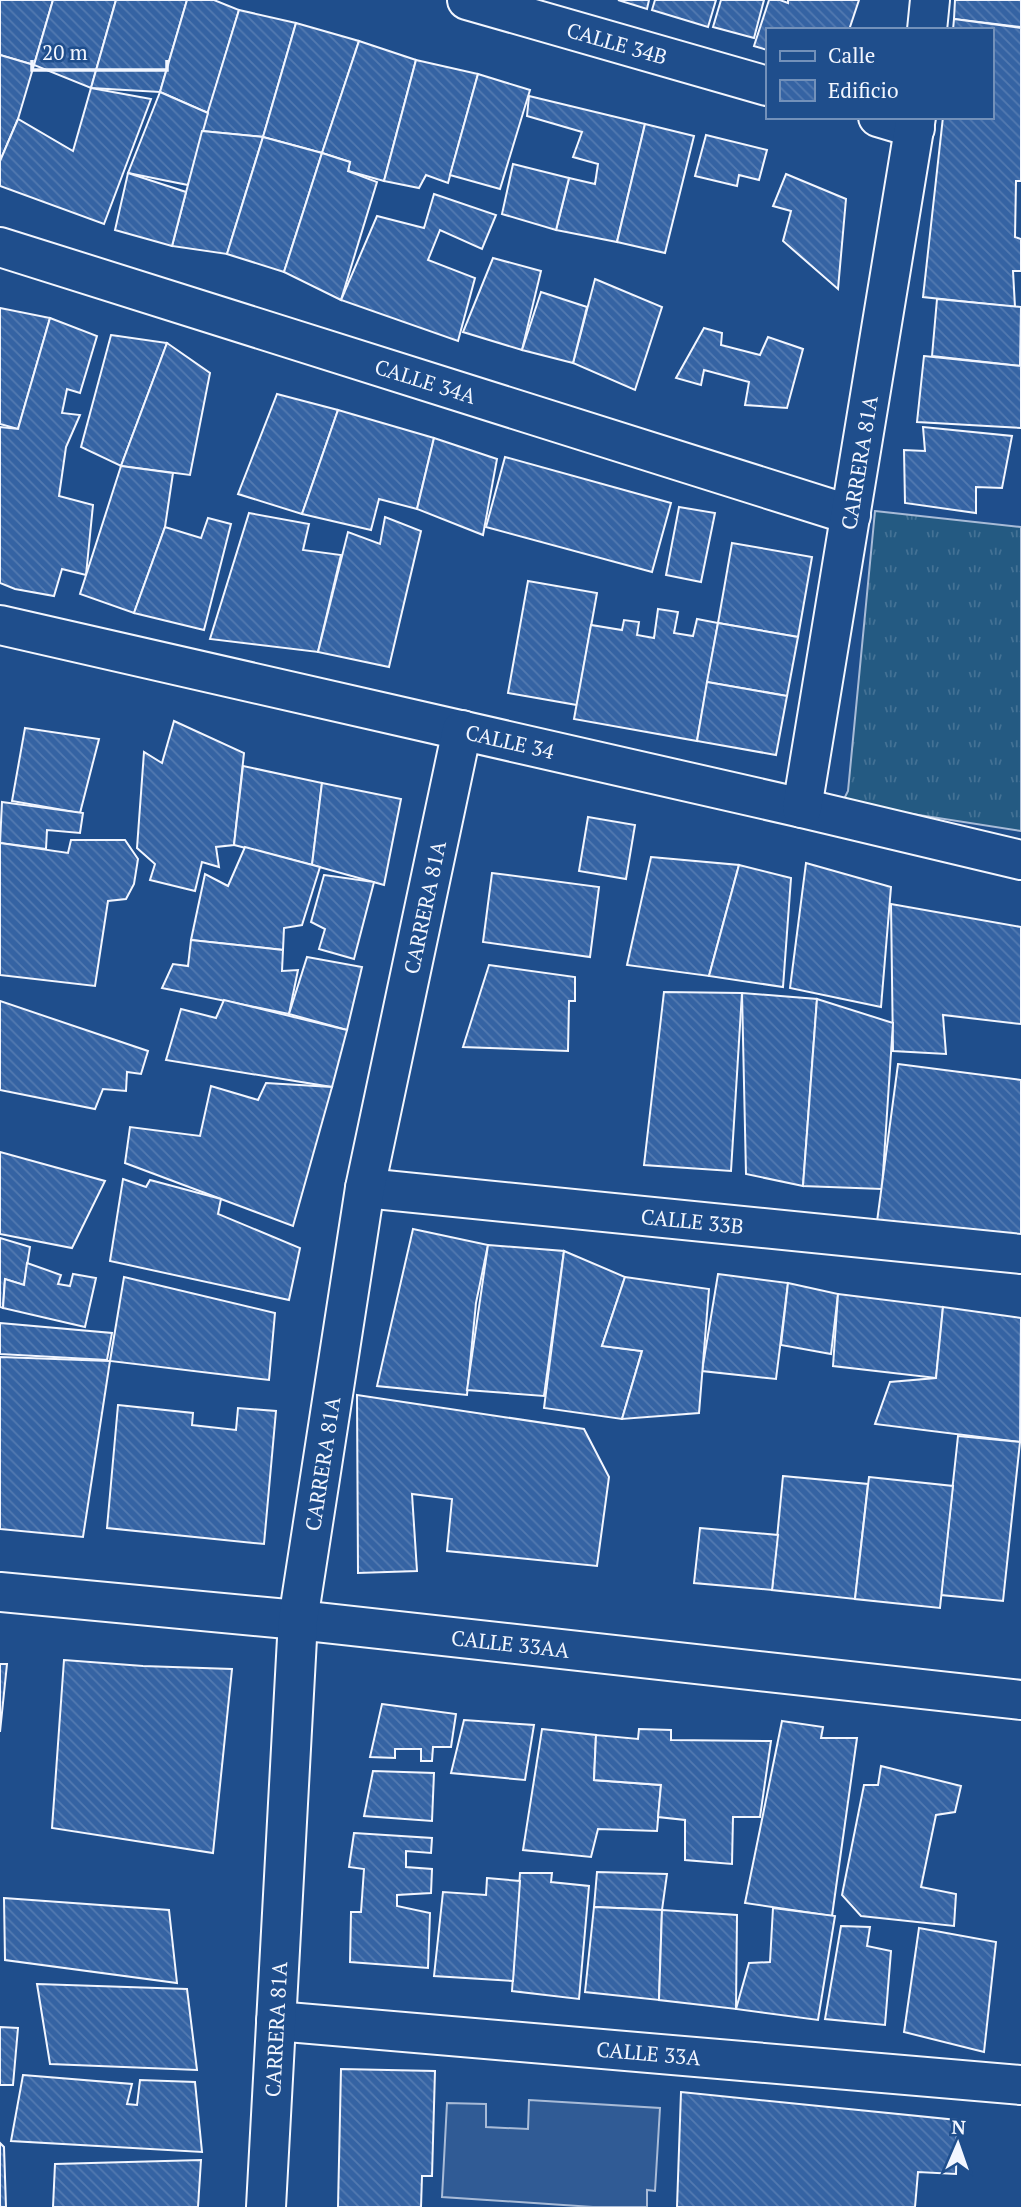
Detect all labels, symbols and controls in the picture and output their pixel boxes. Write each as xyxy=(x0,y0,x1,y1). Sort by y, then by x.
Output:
street label: CALLE 34B xyxy=(564,15,670,71)
scale bar xyxy=(32,28,166,72)
legend xyxy=(766,28,993,119)
text: 20 m xyxy=(42,38,88,66)
text: Calle xyxy=(828,41,875,69)
text: Edificio xyxy=(828,76,899,104)
street label: CALLE 34A xyxy=(371,352,480,410)
street label: CARRERA 81A xyxy=(834,393,884,532)
street label: CALLE 34 xyxy=(463,718,558,765)
street label: CARRERA 81A xyxy=(397,837,452,976)
street label: CALLE 33B xyxy=(640,1202,745,1240)
street label: CARRERA 81A xyxy=(298,1394,347,1533)
street label: CALLE 33AA xyxy=(450,1623,572,1664)
street label: CARRERA 81A xyxy=(258,1960,293,2098)
street label: CALLE 33A xyxy=(595,2035,703,2071)
north arrow xyxy=(923,2109,993,2179)
text: N xyxy=(951,2114,967,2139)

